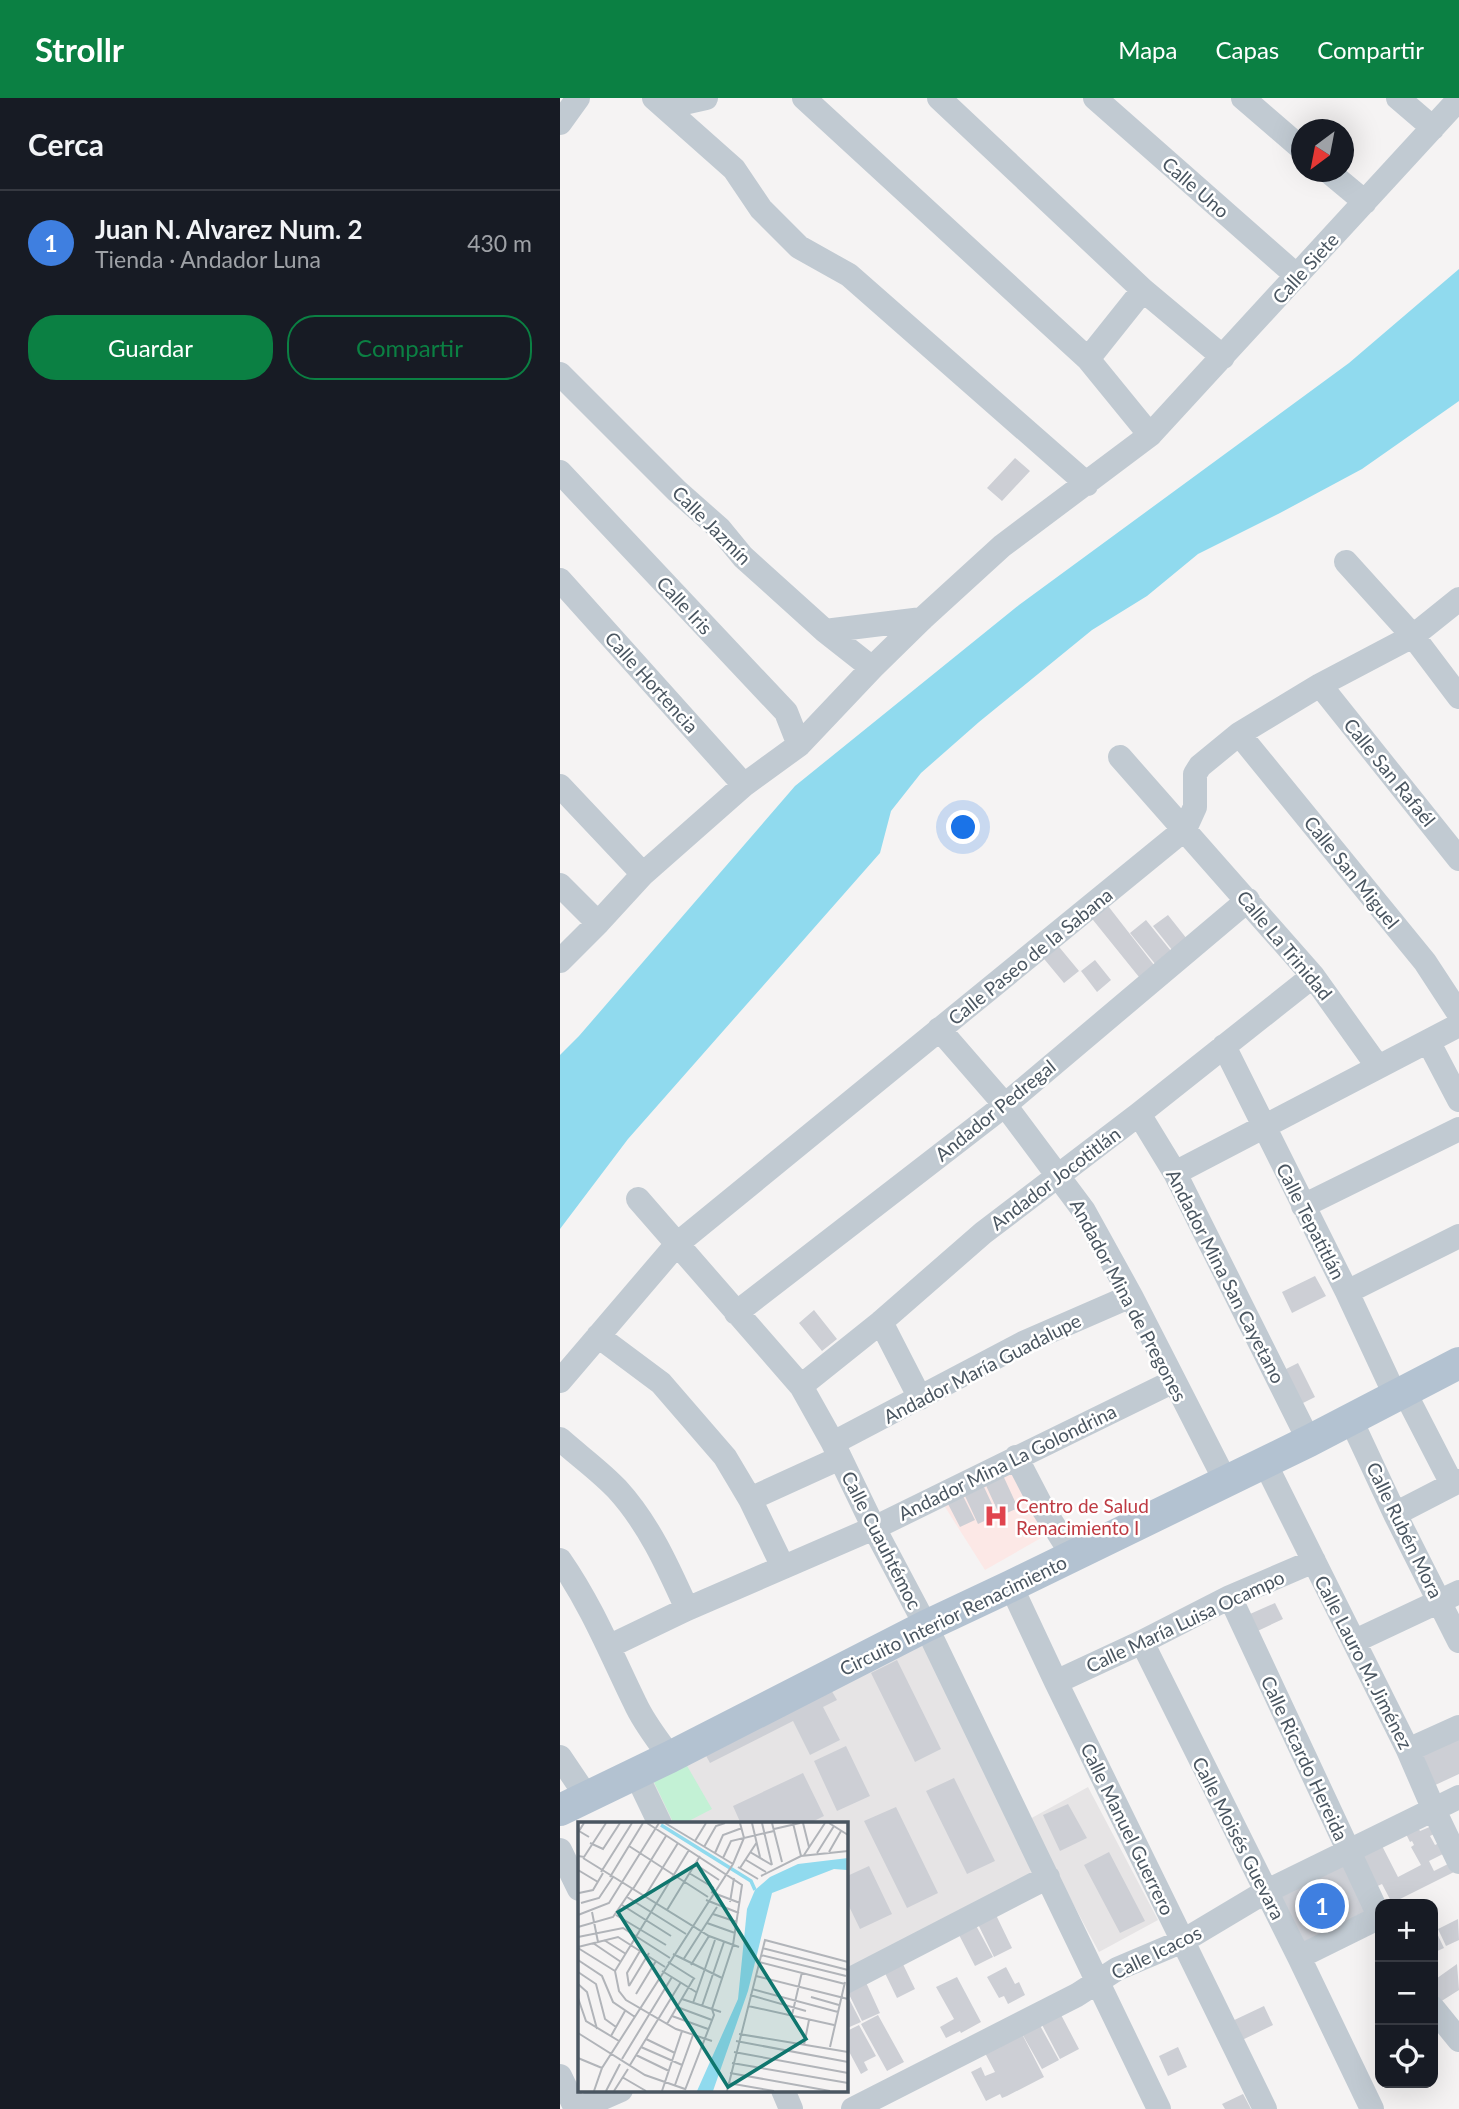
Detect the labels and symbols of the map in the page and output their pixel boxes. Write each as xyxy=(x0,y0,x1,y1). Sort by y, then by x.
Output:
north arrow xyxy=(1291,119,1354,182)
street label: Calle Uno xyxy=(1158,152,1234,222)
street label: Calle Siete xyxy=(1267,228,1343,308)
street label: Calle Jazmín xyxy=(668,481,756,569)
street label: Calle Iris xyxy=(652,571,718,639)
street label: Calle Hortencia xyxy=(601,627,703,737)
street label: Calle San Rafaél xyxy=(1339,713,1441,831)
your location xyxy=(946,810,980,844)
street label: Calle San Miguel xyxy=(1300,811,1404,933)
street label: Calle Paseo de la Sabana xyxy=(943,883,1117,1029)
street label: Calle La Trinidad xyxy=(1232,886,1338,1004)
street label: Andador Pedregal xyxy=(930,1054,1060,1166)
street label: Andador Jocotitlán xyxy=(985,1122,1125,1234)
street label: Calle Tepatitlán xyxy=(1272,1159,1350,1283)
street label: Andador Mina San Cayetano xyxy=(1162,1165,1290,1387)
street label: Andador Mina de Pregones xyxy=(1066,1195,1192,1405)
street label: Andador María Guadalupe xyxy=(879,1308,1085,1428)
street label: Andador Mina La Golondrina xyxy=(894,1399,1120,1525)
street label: Calle Rubén Mora xyxy=(1362,1458,1448,1602)
street label: Calle Cuauhtémoc xyxy=(837,1467,927,1613)
place label: Centro de Salud Renacimiento I xyxy=(1016,1494,1149,1539)
hospital icon: Centro de Salud Renacimiento I xyxy=(982,1502,1010,1530)
street label: Circuito Interior Renacimiento xyxy=(836,1550,1070,1680)
street label: Calle María Luisa Ocampo xyxy=(1082,1565,1288,1677)
street label: Calle Lauro M. Jiménez xyxy=(1310,1571,1418,1753)
street label: Calle Ricardo Hereida xyxy=(1257,1672,1353,1844)
street label: Calle Manuel Guerrero xyxy=(1076,1739,1180,1919)
street label: Calle Moisés Guevara xyxy=(1188,1753,1290,1923)
inset map xyxy=(578,1822,847,2092)
pin: 1 xyxy=(1299,1880,1345,1932)
street label: Calle Icacos xyxy=(1107,1920,1205,1984)

